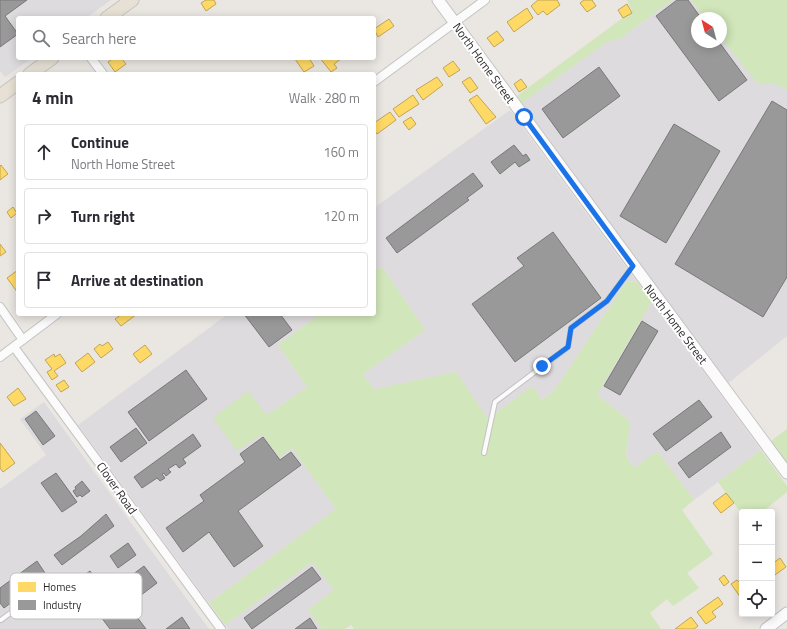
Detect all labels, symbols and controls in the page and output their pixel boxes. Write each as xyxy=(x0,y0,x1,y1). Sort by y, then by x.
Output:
north arrow xyxy=(691,12,727,48)
search box xyxy=(16,16,376,60)
street label: North Home Street xyxy=(448,19,520,108)
icon: search xyxy=(30,27,52,49)
text: Search here xyxy=(62,27,136,50)
text: 4 min xyxy=(32,85,73,111)
text: Walk · 280 m xyxy=(289,88,360,108)
route start xyxy=(515,108,533,126)
text: Continue xyxy=(71,131,129,154)
icon: ahead xyxy=(33,141,55,163)
text: 160 m xyxy=(323,142,359,162)
text: North Home Street xyxy=(71,154,175,174)
icon: right xyxy=(33,205,55,227)
text: Turn right xyxy=(71,205,135,228)
text: 120 m xyxy=(323,206,359,226)
icon: arrive xyxy=(33,269,55,291)
text: Arrive at destination xyxy=(71,269,204,292)
street label: North Home Street xyxy=(640,280,713,369)
route end xyxy=(533,357,551,375)
street label: Clover Road xyxy=(92,458,142,518)
map controls xyxy=(739,509,775,617)
button: + xyxy=(739,509,775,545)
button: − xyxy=(739,545,775,581)
legend xyxy=(10,573,142,619)
text: Homes xyxy=(43,579,76,595)
button: locate xyxy=(739,581,775,617)
text: Industry xyxy=(43,597,82,613)

